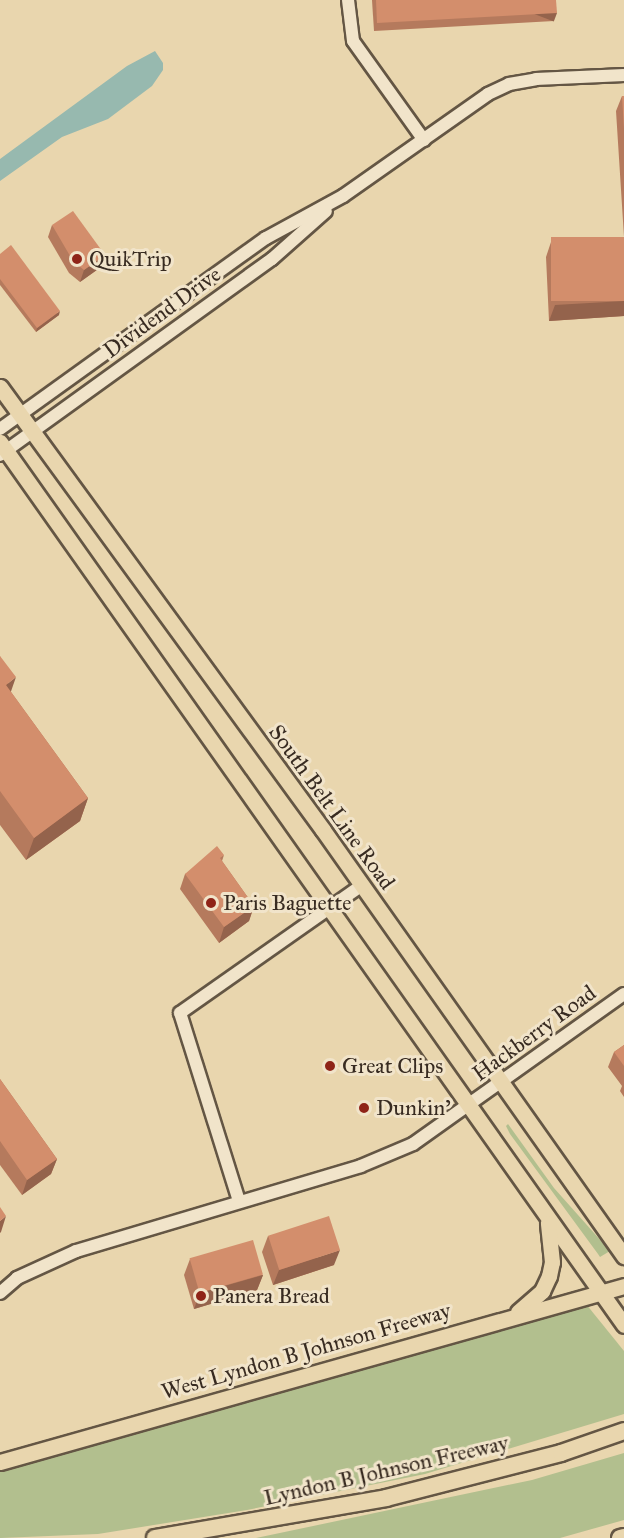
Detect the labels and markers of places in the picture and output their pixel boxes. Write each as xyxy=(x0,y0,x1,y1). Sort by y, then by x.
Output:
place label: QuikTrip xyxy=(89,246,172,272)
marker: QuikTrip xyxy=(70,252,84,266)
place label: Paris Baguette xyxy=(223,890,351,916)
marker: Paris Baguette xyxy=(204,896,218,910)
place label: Great Clips xyxy=(342,1053,443,1079)
marker: Great Clips xyxy=(323,1059,337,1073)
place label: Dunkin' xyxy=(376,1095,451,1121)
marker: Dunkin' xyxy=(357,1101,371,1115)
place label: Panera Bread xyxy=(213,1283,330,1309)
marker: Panera Bread xyxy=(194,1289,208,1303)

